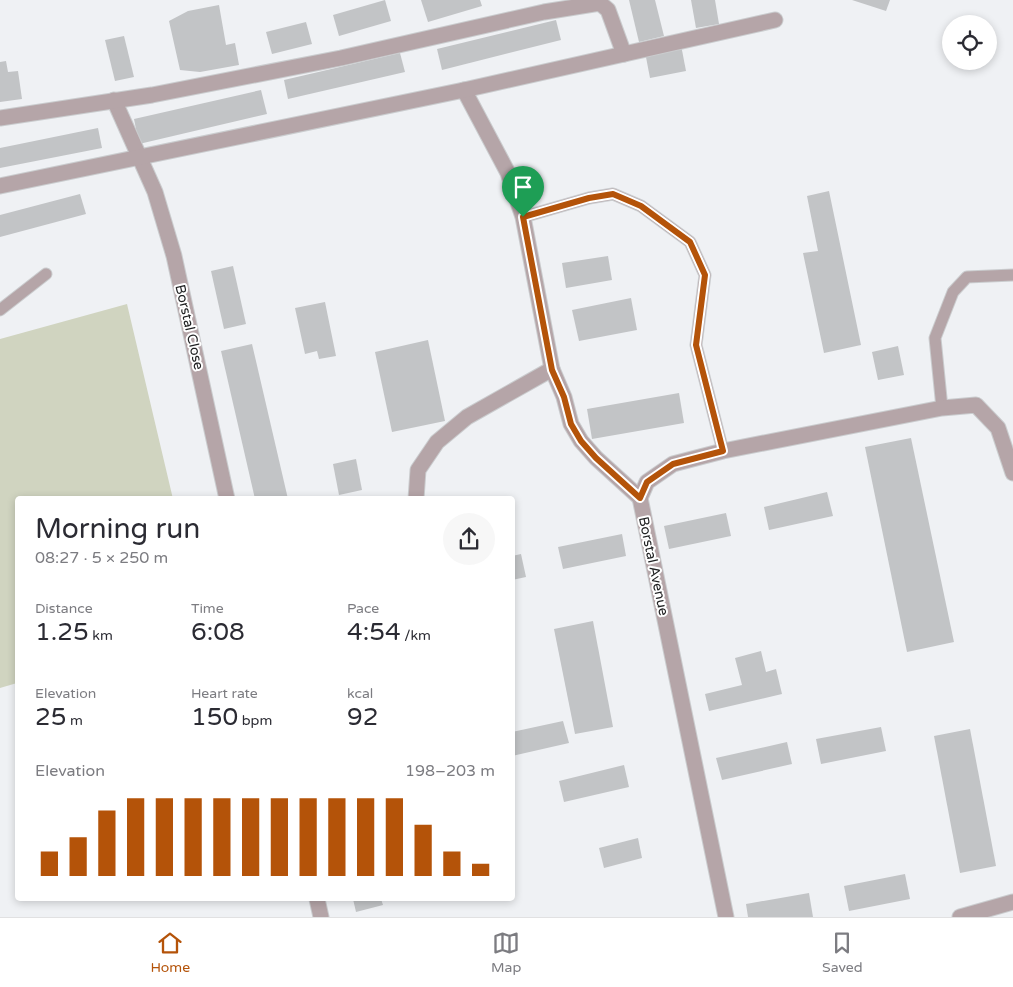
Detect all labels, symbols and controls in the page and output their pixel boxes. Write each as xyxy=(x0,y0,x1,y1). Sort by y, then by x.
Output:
map controls xyxy=(942,15,997,70)
button: locate xyxy=(942,15,997,70)
pin xyxy=(502,166,544,217)
icon: arrive xyxy=(509,173,537,201)
street label: Borstal Close xyxy=(171,283,208,371)
text: Morning run xyxy=(35,512,200,546)
button: share xyxy=(443,513,495,565)
street label: Borstal Avenue xyxy=(635,515,672,617)
text: 08:27 · 5 × 250 m xyxy=(35,548,168,568)
text: Distance xyxy=(35,600,93,617)
text: Time xyxy=(191,600,224,617)
text: Pace xyxy=(347,600,379,617)
text: 1.25 xyxy=(35,617,89,647)
text: 6:08 xyxy=(191,617,245,647)
text: 4:54 xyxy=(347,617,401,647)
text: km xyxy=(89,627,113,644)
text: /km xyxy=(401,627,431,644)
text: Elevation xyxy=(35,685,96,702)
text: Heart rate xyxy=(191,685,258,702)
text: kcal xyxy=(347,685,373,702)
text: 25 xyxy=(35,702,66,732)
text: 150 xyxy=(191,702,238,732)
text: 92 xyxy=(347,702,378,732)
text: m xyxy=(66,712,83,729)
text: bpm xyxy=(238,712,272,729)
text: Elevation xyxy=(35,761,105,781)
text: 198–203 m xyxy=(405,761,495,781)
tab: Home xyxy=(150,929,190,976)
tab: Map xyxy=(491,929,521,976)
tab: Saved xyxy=(822,929,863,976)

